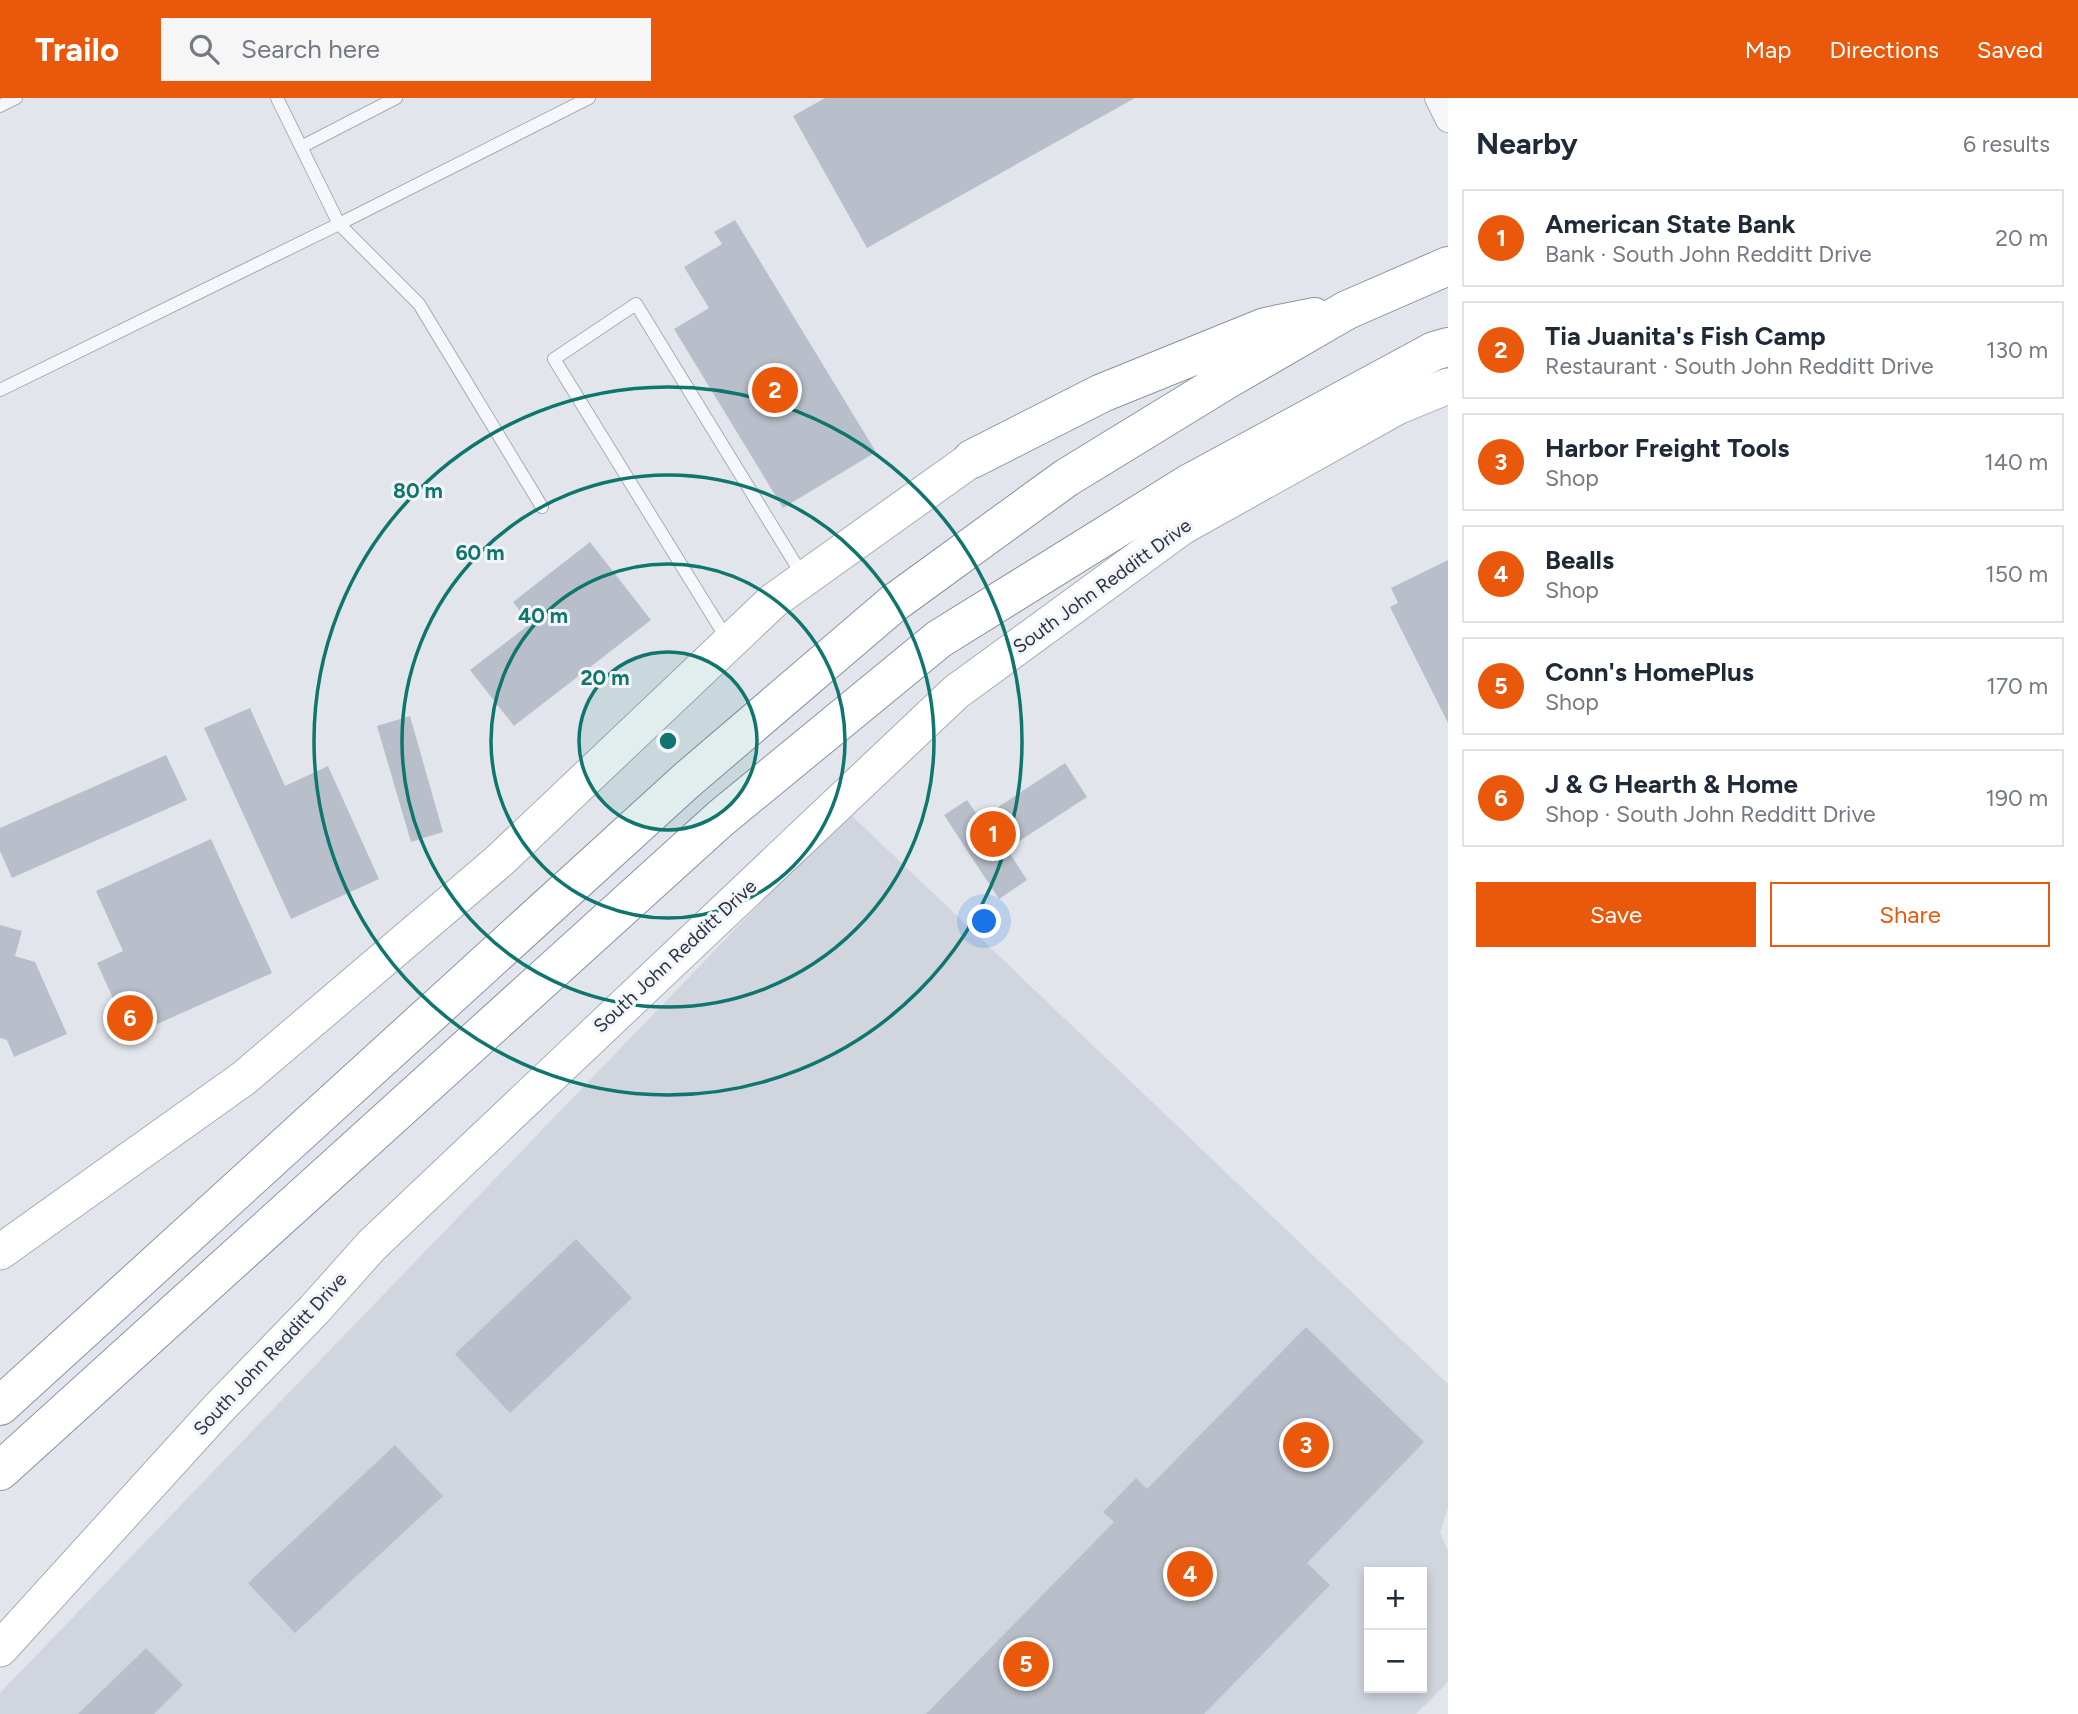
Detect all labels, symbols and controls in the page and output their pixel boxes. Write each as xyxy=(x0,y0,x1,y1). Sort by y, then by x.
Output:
search box xyxy=(161,18,651,81)
text: Trailo xyxy=(35,30,119,69)
icon: search xyxy=(185,30,223,68)
text: Search here xyxy=(241,33,380,65)
text: Map xyxy=(1745,35,1791,64)
text: Directions xyxy=(1829,35,1939,64)
text: Saved xyxy=(1977,35,2043,64)
text: Nearby xyxy=(1476,125,1578,162)
text: 6 results xyxy=(1963,130,2050,158)
text: American State Bank xyxy=(1545,208,1796,240)
text: 1 xyxy=(1496,224,1506,252)
text: 20 m xyxy=(1995,224,2048,252)
text: Bank · South John Redditt Drive xyxy=(1545,240,1872,268)
text: Tia Juanita's Fish Camp xyxy=(1545,320,1826,352)
text: 2 xyxy=(1494,336,1508,364)
text: 130 m xyxy=(1986,336,2048,364)
text: Restaurant · South John Redditt Drive xyxy=(1545,352,1934,380)
pin: 2 xyxy=(752,364,798,416)
text: Harbor Freight Tools xyxy=(1545,432,1789,464)
text: 3 xyxy=(1495,448,1507,476)
text: 140 m xyxy=(1984,448,2048,476)
text: Shop xyxy=(1545,464,1599,492)
text: 80 m xyxy=(393,478,443,503)
street label: South John Redditt Drive xyxy=(1009,514,1195,658)
text: 60 m xyxy=(455,540,505,565)
text: Bealls xyxy=(1545,544,1614,576)
text: 4 xyxy=(1494,560,1508,588)
text: 150 m xyxy=(1985,560,2048,588)
text: Shop xyxy=(1545,576,1599,604)
text: 40 m xyxy=(518,603,568,628)
text: Conn's HomePlus xyxy=(1545,656,1754,688)
text: 20 m xyxy=(580,665,630,690)
text: 5 xyxy=(1494,672,1508,700)
text: 170 m xyxy=(1986,672,2048,700)
text: Shop xyxy=(1545,688,1599,716)
centre of rings xyxy=(656,729,680,753)
text: J & G Hearth & Home xyxy=(1545,768,1798,800)
text: 6 xyxy=(1494,784,1508,812)
text: 190 m xyxy=(1985,784,2048,812)
text: Shop · South John Redditt Drive xyxy=(1545,800,1876,828)
pin: 1 xyxy=(970,808,1016,860)
street label: South John Redditt Drive xyxy=(589,874,761,1038)
button: Save xyxy=(1476,882,1756,947)
button: Share xyxy=(1770,882,2050,947)
your location xyxy=(967,904,1001,938)
pin: 6 xyxy=(107,992,153,1044)
street label: South John Redditt Drive xyxy=(188,1268,352,1440)
pin: 3 xyxy=(1283,1419,1329,1471)
pin: 4 xyxy=(1167,1548,1213,1600)
map controls xyxy=(1364,1567,1427,1693)
button: + xyxy=(1364,1567,1427,1630)
button: − xyxy=(1364,1630,1427,1693)
pin: 5 xyxy=(1003,1638,1049,1690)

